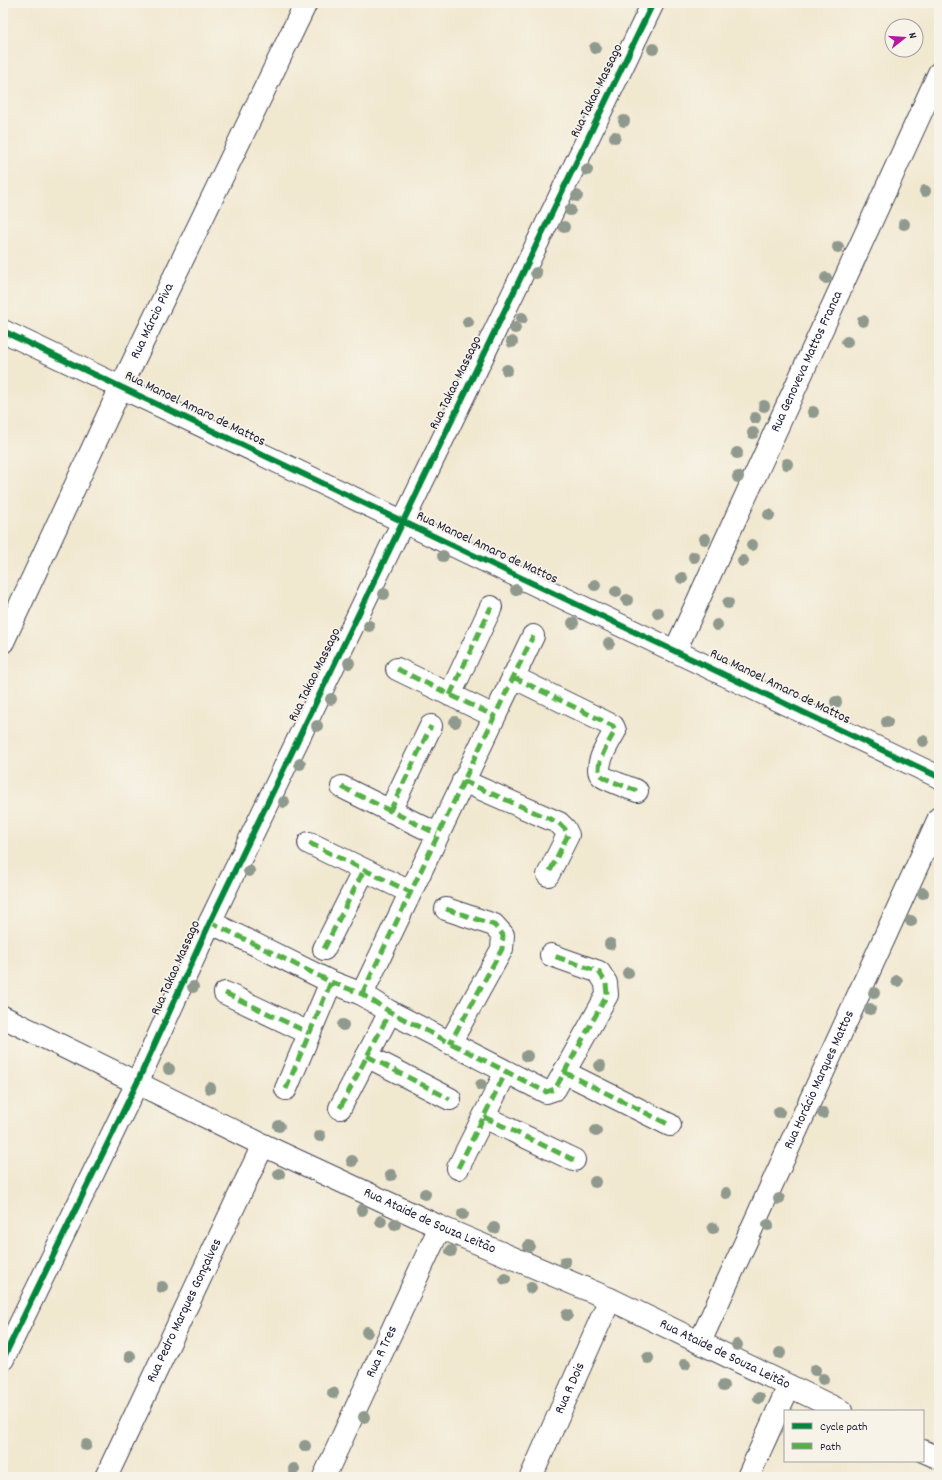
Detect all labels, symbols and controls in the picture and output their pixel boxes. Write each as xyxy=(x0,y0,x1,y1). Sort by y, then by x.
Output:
north arrow xyxy=(884,18,924,58)
text: N xyxy=(903,31,920,41)
street label: Rua Takao Massago xyxy=(566,41,628,141)
street label: Rua Márcio Piva xyxy=(126,280,180,363)
street label: Rua Genoveva Mattos Franca xyxy=(766,287,848,436)
street label: Rua Takao Massago xyxy=(425,333,487,433)
street label: Rua Manoel Amaro de Mattos xyxy=(121,366,269,452)
street label: Rua Manoel Amaro de Mattos xyxy=(413,506,561,590)
street label: Rua Takao Massago xyxy=(284,625,346,725)
street label: Rua Manoel Amaro de Mattos xyxy=(706,644,854,730)
street label: Rua Takao Massago xyxy=(146,917,206,1019)
street label: Rua Horácio Marques Mattos xyxy=(779,1007,860,1153)
street label: Rua Ataide de Souza Leitão xyxy=(360,1183,499,1259)
street label: Rua Pedro Marques Gonçalves xyxy=(142,1235,227,1386)
street label: Rua Ataide de Souza Leitão xyxy=(656,1314,793,1395)
street label: Rua R Tres xyxy=(361,1322,403,1381)
street label: Rua R Dois xyxy=(550,1359,591,1417)
legend xyxy=(784,1410,924,1462)
text: Cycle path xyxy=(820,1419,868,1436)
text: Path xyxy=(820,1439,841,1456)

